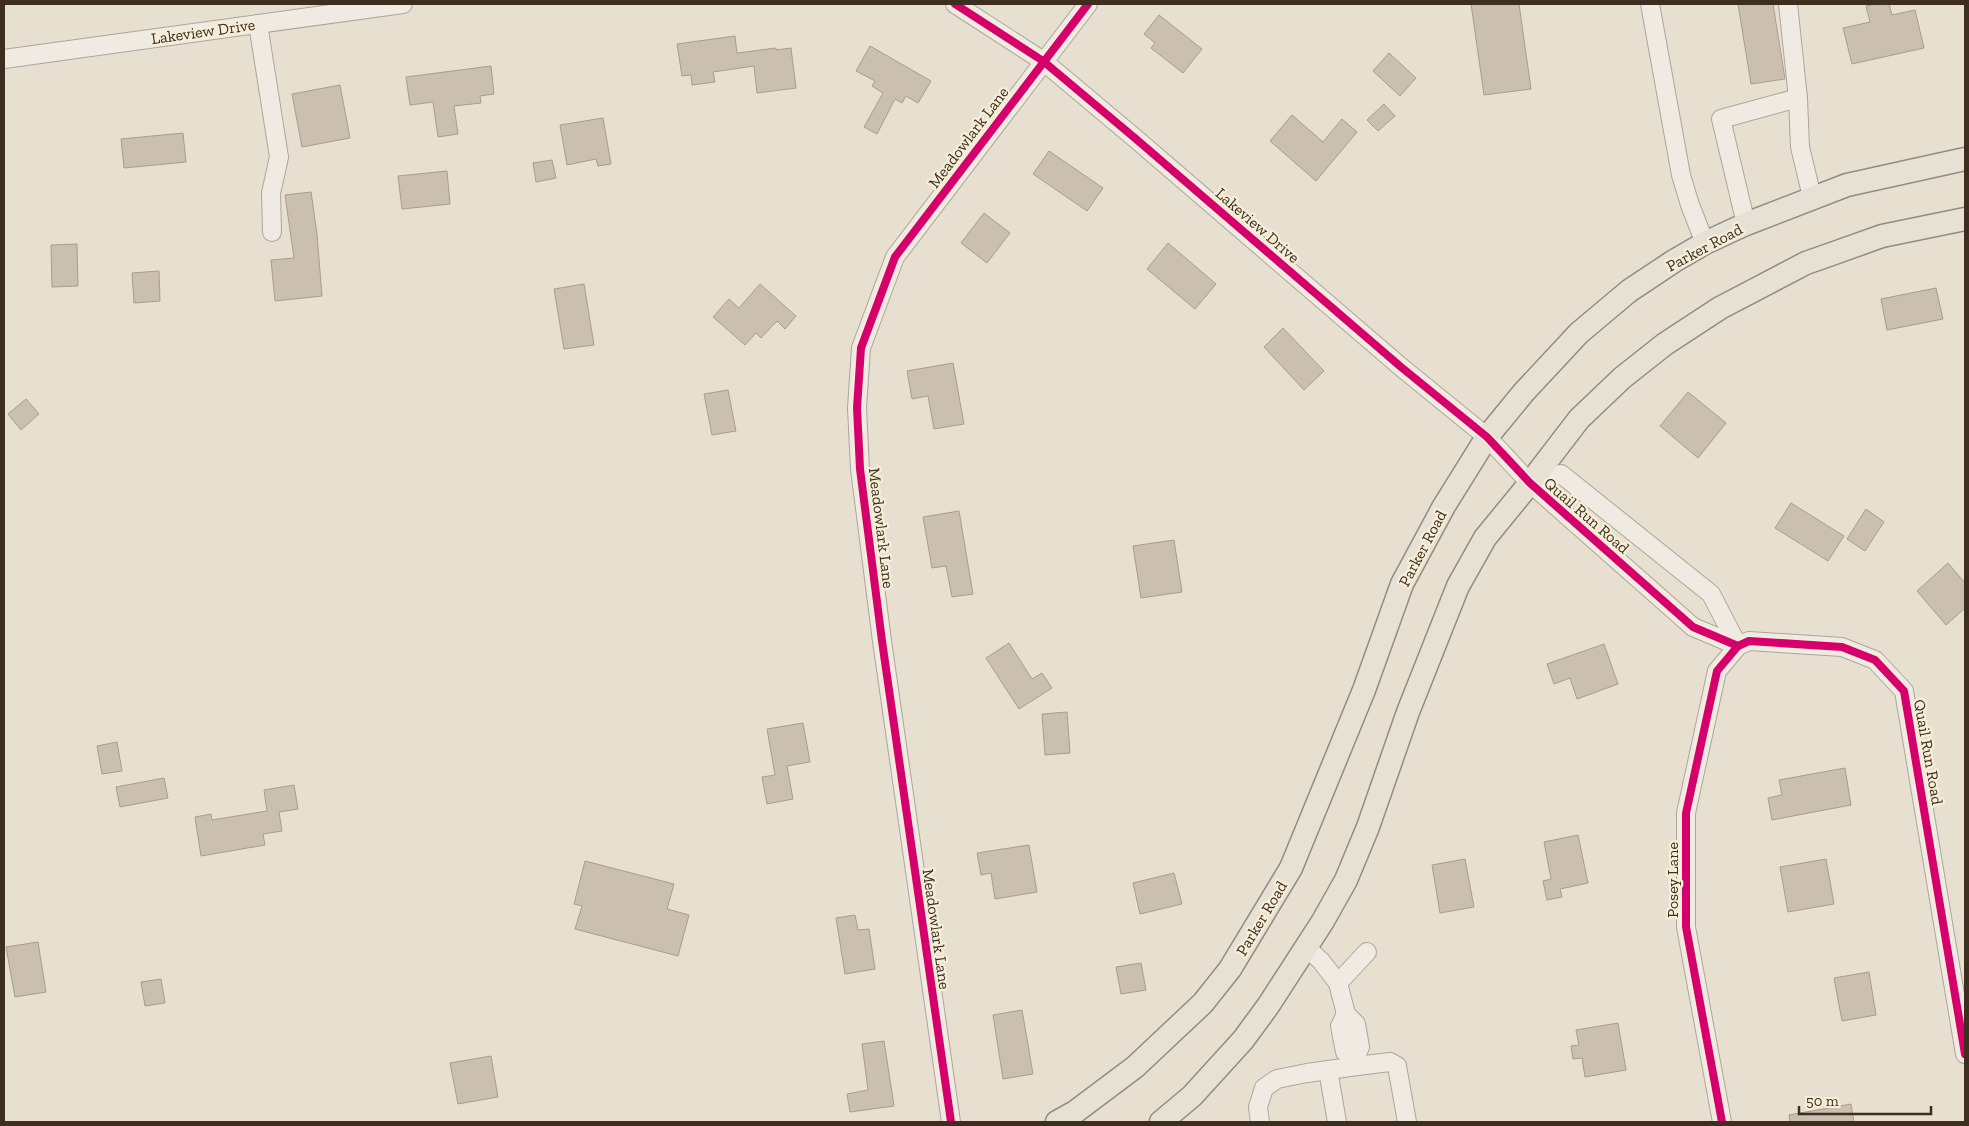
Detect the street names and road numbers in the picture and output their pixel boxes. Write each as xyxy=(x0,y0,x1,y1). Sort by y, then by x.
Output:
street label: Lakeview Drive xyxy=(150,15,256,48)
street label: Meadowlark Lane xyxy=(924,83,1013,192)
street label: Lakeview Drive xyxy=(1212,184,1303,267)
street label: Parker Road xyxy=(1663,219,1746,275)
street label: Meadowlark Lane xyxy=(865,467,898,590)
street label: Quail Run Road xyxy=(1540,473,1633,558)
street label: Parker Road xyxy=(1394,507,1451,590)
street label: Quail Run Road xyxy=(1910,698,1947,807)
street label: Posey Lane xyxy=(1663,842,1682,918)
street label: Meadowlark Lane xyxy=(919,868,954,991)
street label: Parker Road xyxy=(1232,877,1291,959)

